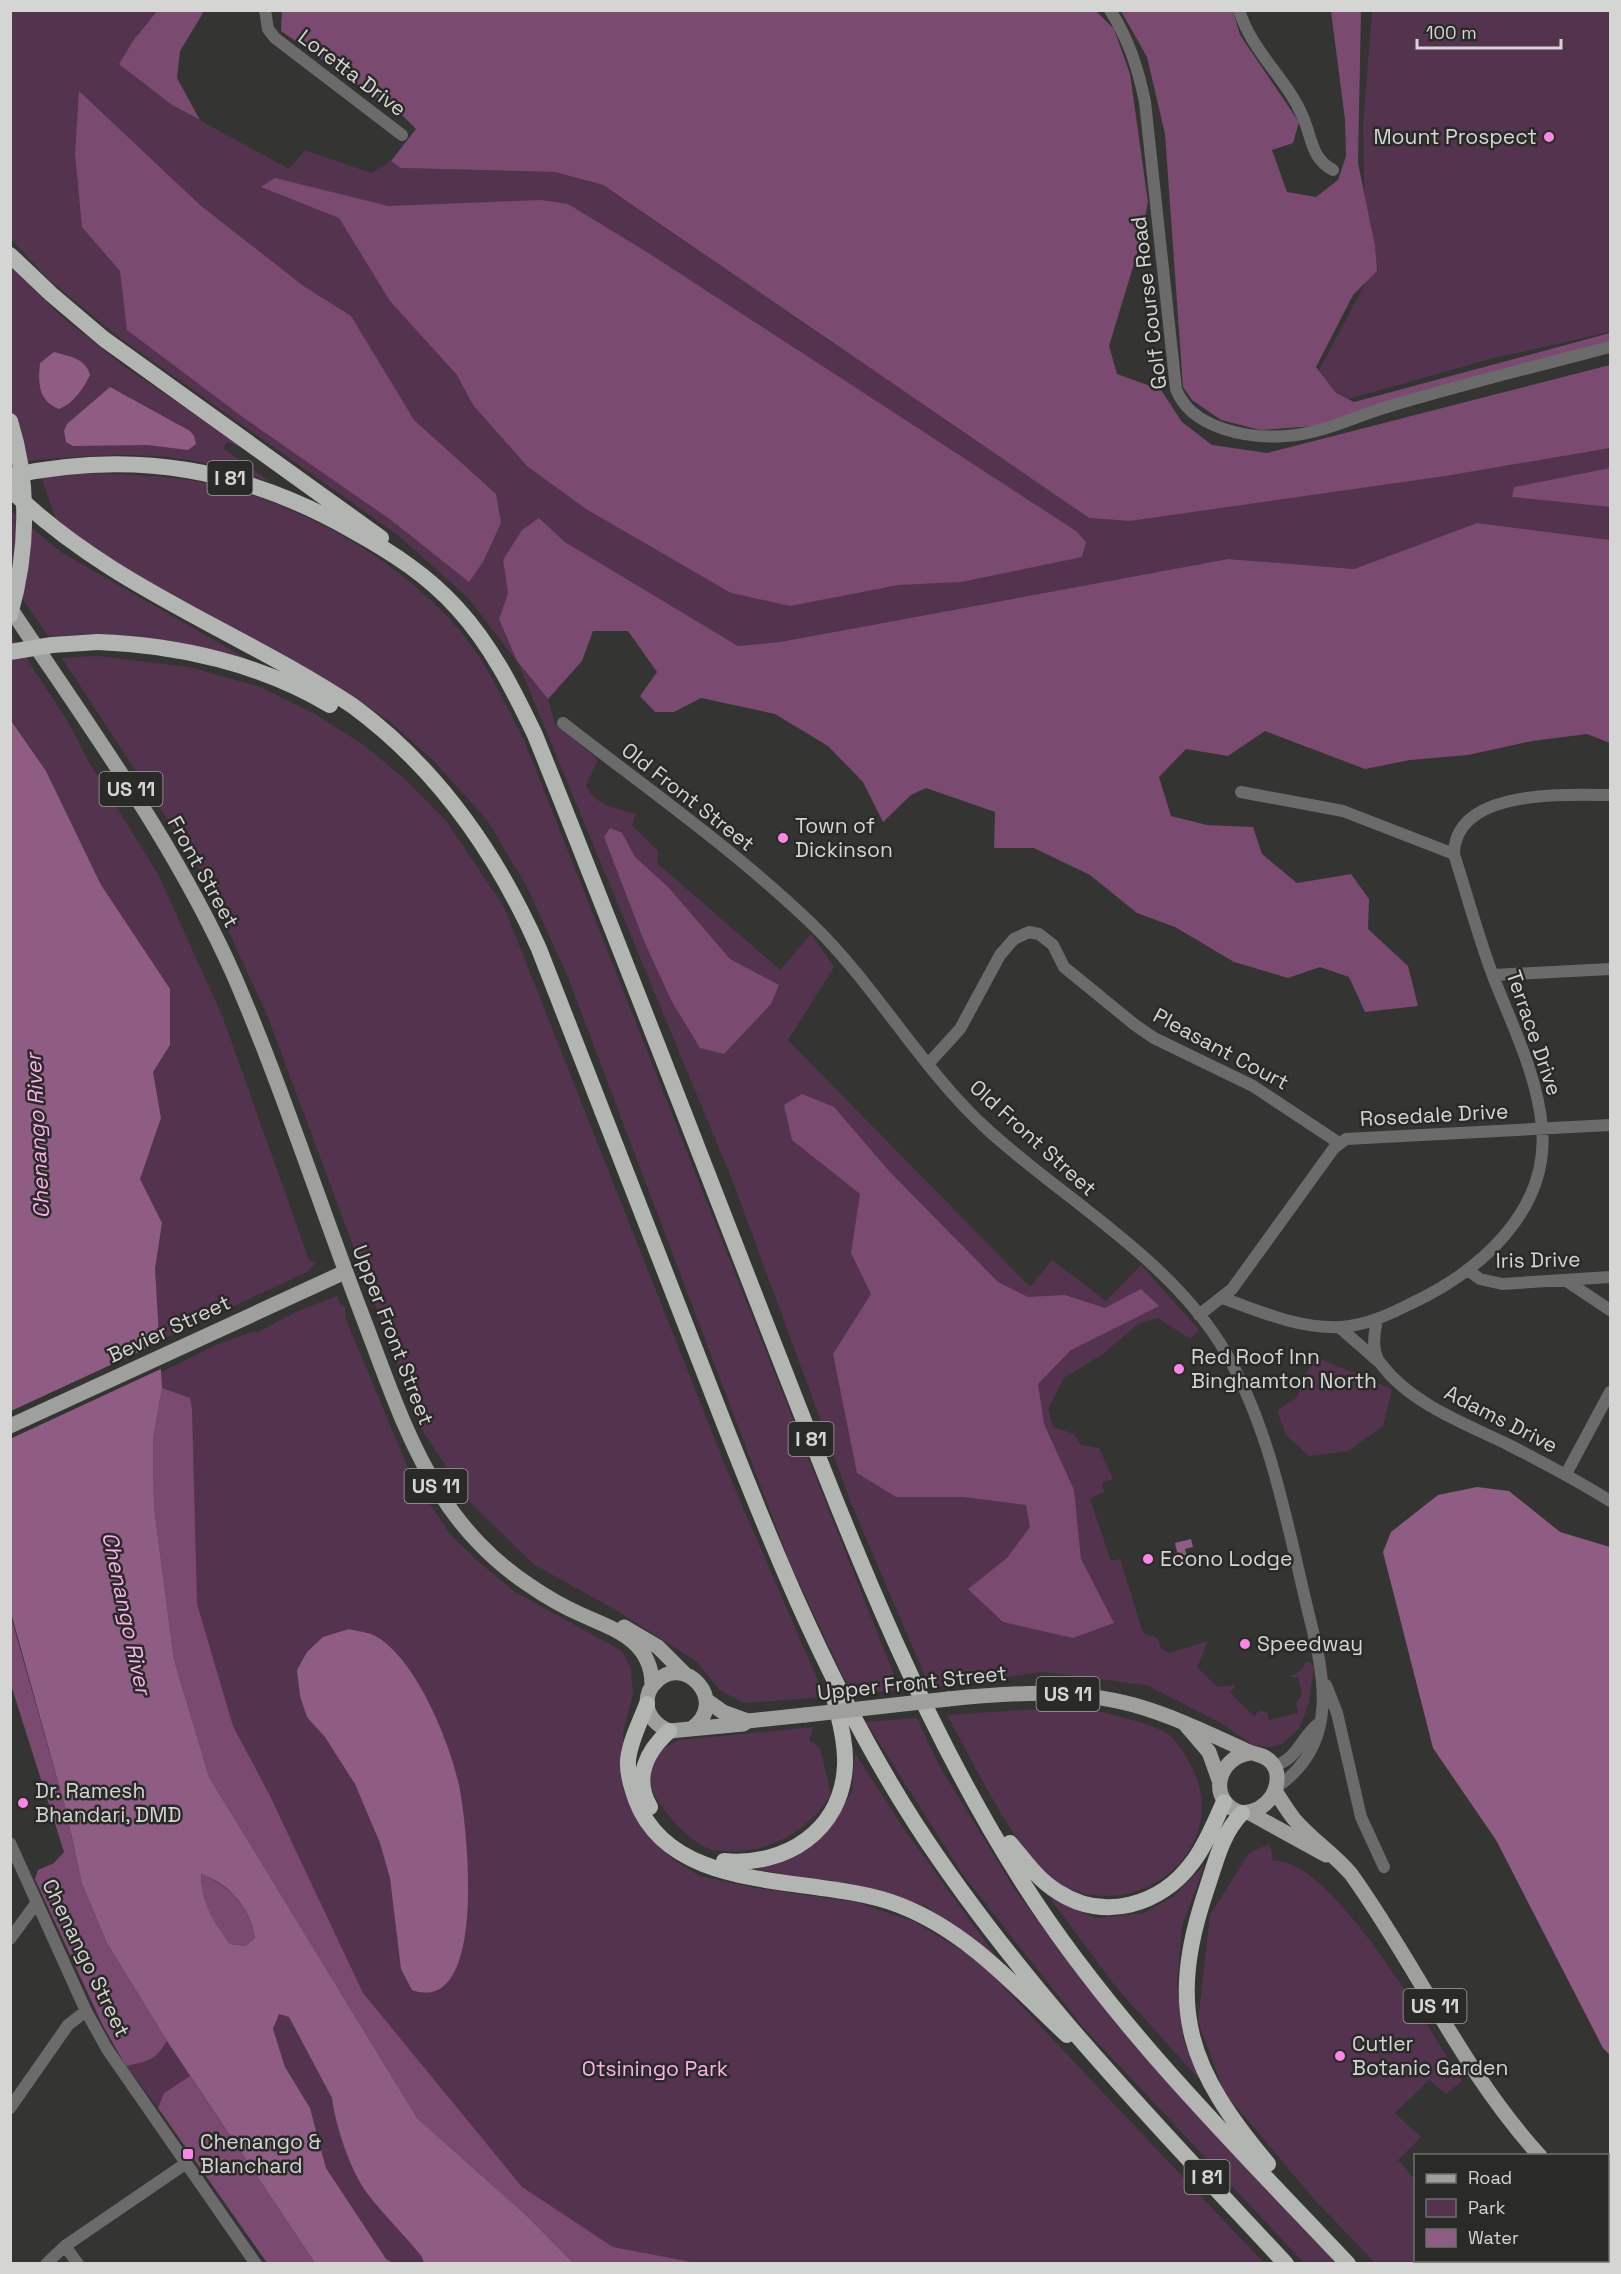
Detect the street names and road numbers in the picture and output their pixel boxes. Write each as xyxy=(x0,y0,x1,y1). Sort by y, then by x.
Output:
street label: Loretta Drive xyxy=(293,23,412,122)
street label: Golf Course Road xyxy=(1124,215,1173,391)
road number: I 81 xyxy=(208,461,252,495)
street label: Old Front Street xyxy=(616,736,760,857)
road number: US 11 xyxy=(100,772,162,806)
street label: Front Street xyxy=(162,811,245,932)
street label: Terrace Drive xyxy=(1500,967,1569,1099)
street label: Pleasant Court xyxy=(1149,1001,1294,1096)
street label: Old Front Street xyxy=(964,1073,1102,1202)
street label: Rosedale Drive xyxy=(1359,1097,1509,1132)
street label: Upper Front Street xyxy=(347,1241,440,1429)
street label: Iris Drive xyxy=(1495,1245,1581,1274)
street label: Bevier Street xyxy=(103,1288,234,1369)
street label: Adams Drive xyxy=(1440,1378,1562,1459)
road number: I 81 xyxy=(788,1422,834,1456)
road number: US 11 xyxy=(404,1469,468,1503)
street label: Upper Front Street xyxy=(816,1659,1008,1706)
road number: US 11 xyxy=(1036,1677,1100,1711)
street label: Chenango Street xyxy=(36,1874,136,2041)
road number: US 11 xyxy=(1404,1989,1466,2023)
road number: I 81 xyxy=(1184,2160,1230,2194)

